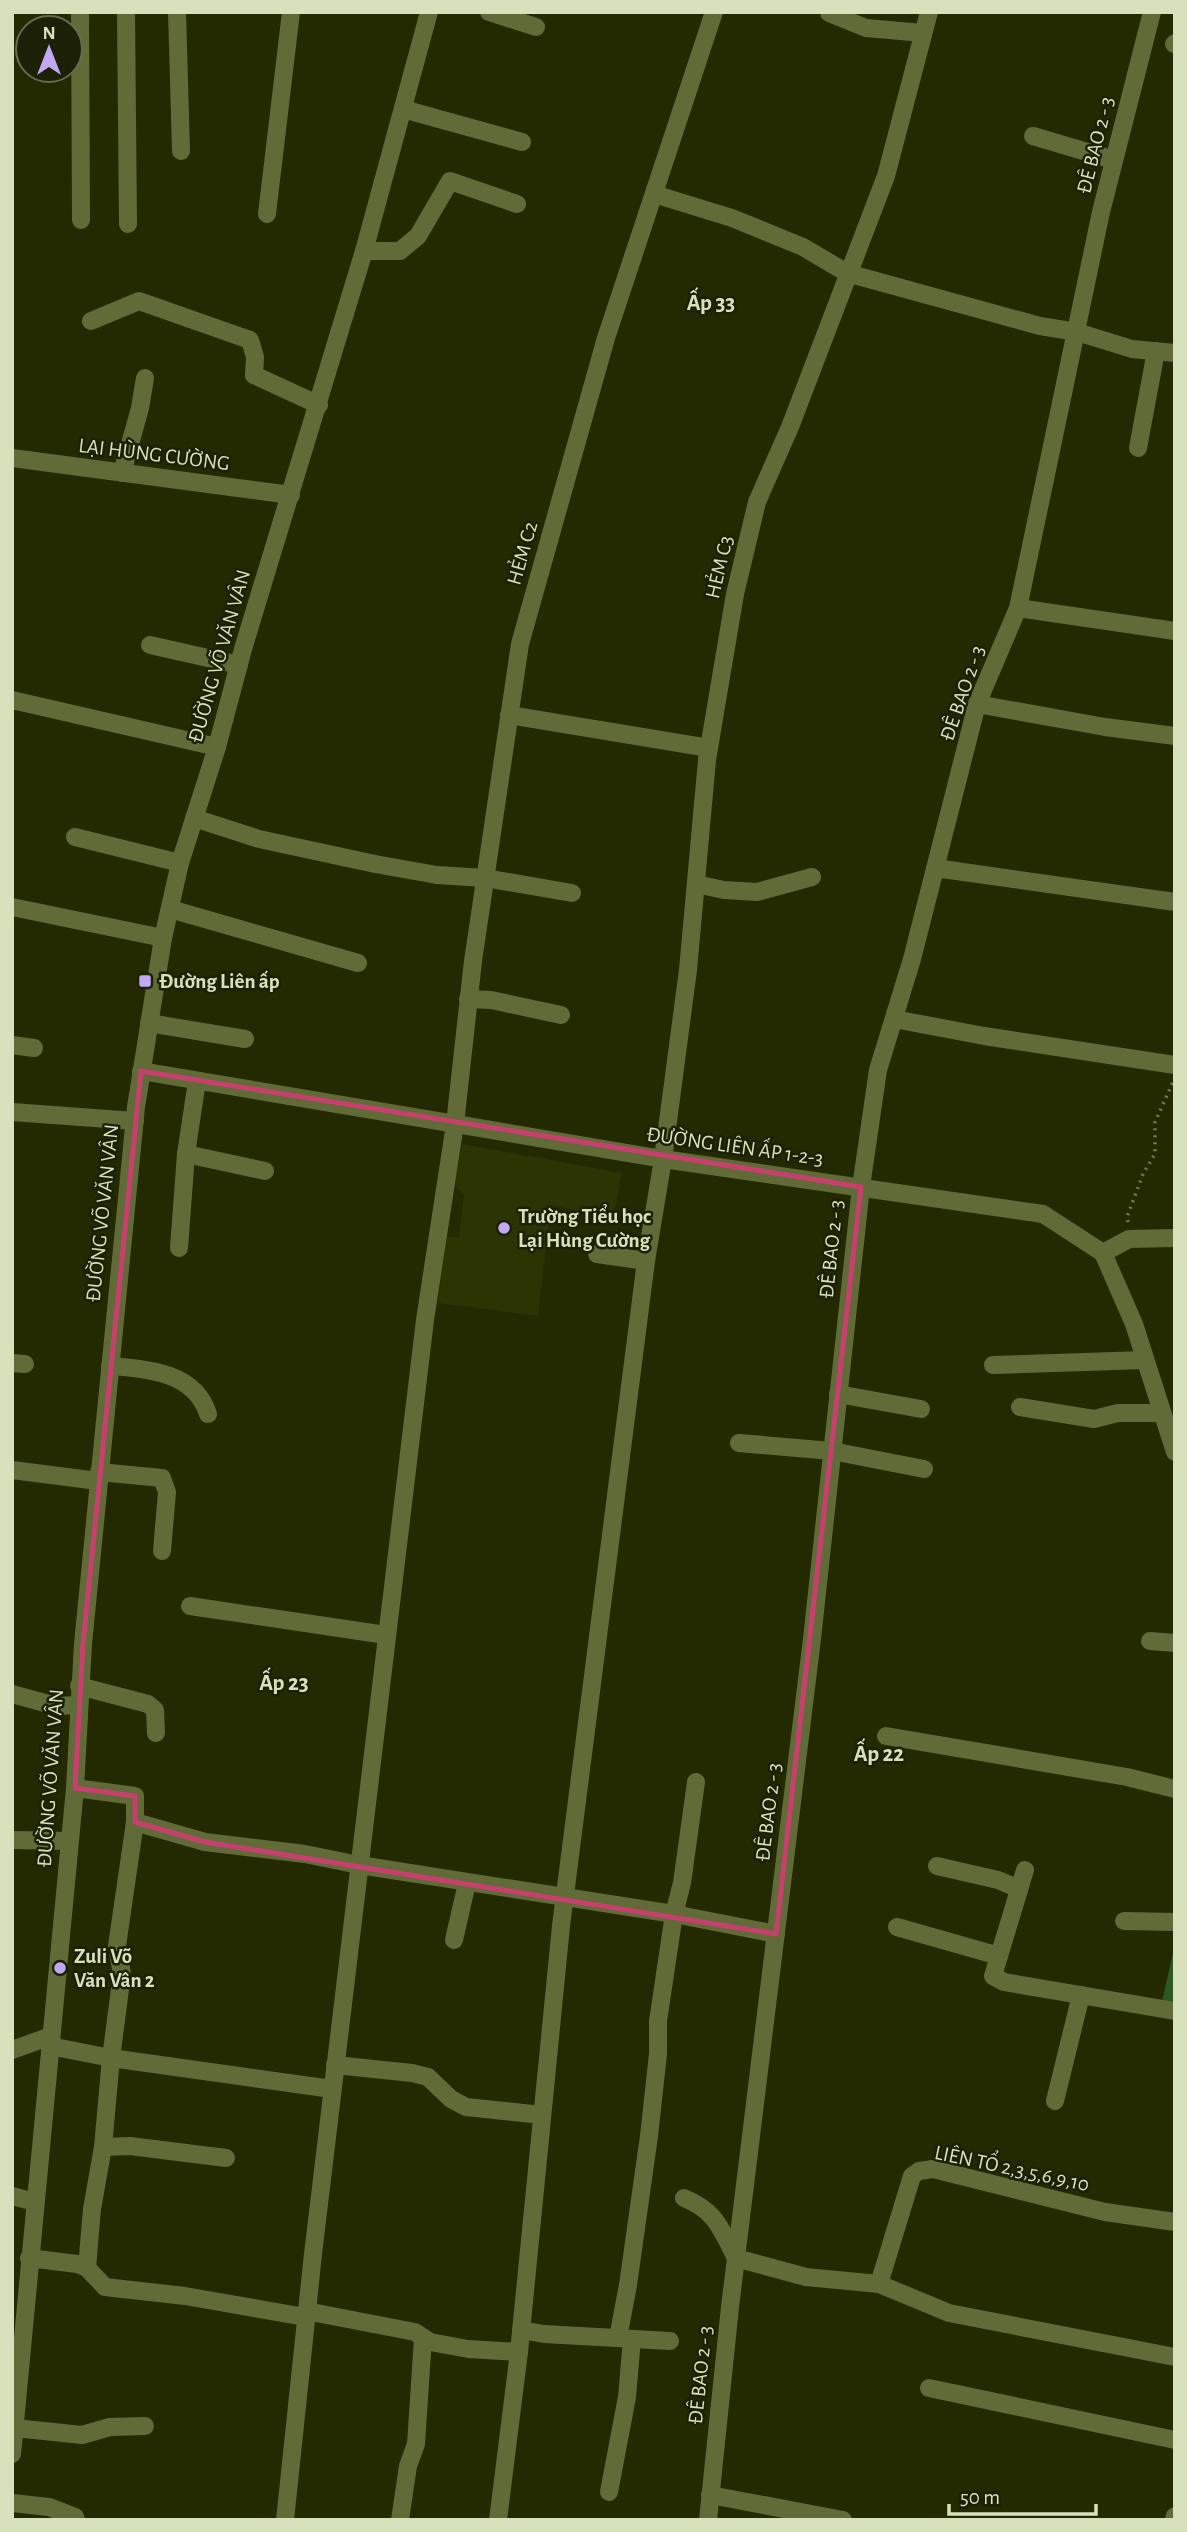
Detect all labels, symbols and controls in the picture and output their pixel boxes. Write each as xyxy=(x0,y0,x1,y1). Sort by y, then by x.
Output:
north arrow xyxy=(14,14,84,84)
text: N xyxy=(42,24,56,43)
street label: ĐÊ BAO 2 - 3 xyxy=(1071,94,1118,196)
district label: Ấp 33 xyxy=(687,287,735,315)
street label: LẠI HÙNG CƯỜNG xyxy=(77,433,231,474)
street label: HẺM C2 xyxy=(502,518,542,587)
street label: HẺM C3 xyxy=(700,533,737,601)
street label: ĐƯỜNG VÕ VĂN VÂN xyxy=(183,567,254,745)
street label: ĐÊ BAO 2 - 3 xyxy=(935,642,989,743)
place label: Đường Liên ấp xyxy=(159,970,280,992)
marker: Đường Liên ấp xyxy=(137,973,153,989)
street label: ĐƯỜNG LIÊN ẤP 1-2-3 xyxy=(645,1120,825,1169)
street label: ĐƯỜNG VÕ VĂN VÂN xyxy=(81,1123,122,1303)
street label: ĐÊ BAO 2 - 3 xyxy=(814,1198,847,1299)
place label: Trường Tiểu học Lại Hùng Cường xyxy=(518,1203,651,1251)
marker: Trường Tiểu học Lại Hùng Cường xyxy=(496,1220,512,1236)
district label: Ấp 23 xyxy=(259,1667,309,1695)
street label: ĐƯỜNG VÕ VĂN VÂN xyxy=(32,1688,67,1868)
district label: Ấp 22 xyxy=(854,1738,904,1766)
street label: ĐÊ BAO 2 - 3 xyxy=(750,1761,785,1863)
place label: Zuli Võ Văn Vân 2 xyxy=(74,1946,155,1991)
marker: Zuli Võ Văn Vân 2 xyxy=(52,1960,68,1976)
street label: LIÊN TỔ 2,3,5,6,9,10 xyxy=(933,2137,1092,2195)
street label: ĐÊ BAO 2 - 3 xyxy=(683,2324,716,2425)
scale bar xyxy=(949,2472,1096,2516)
text: 50 m xyxy=(960,2487,1000,2508)

